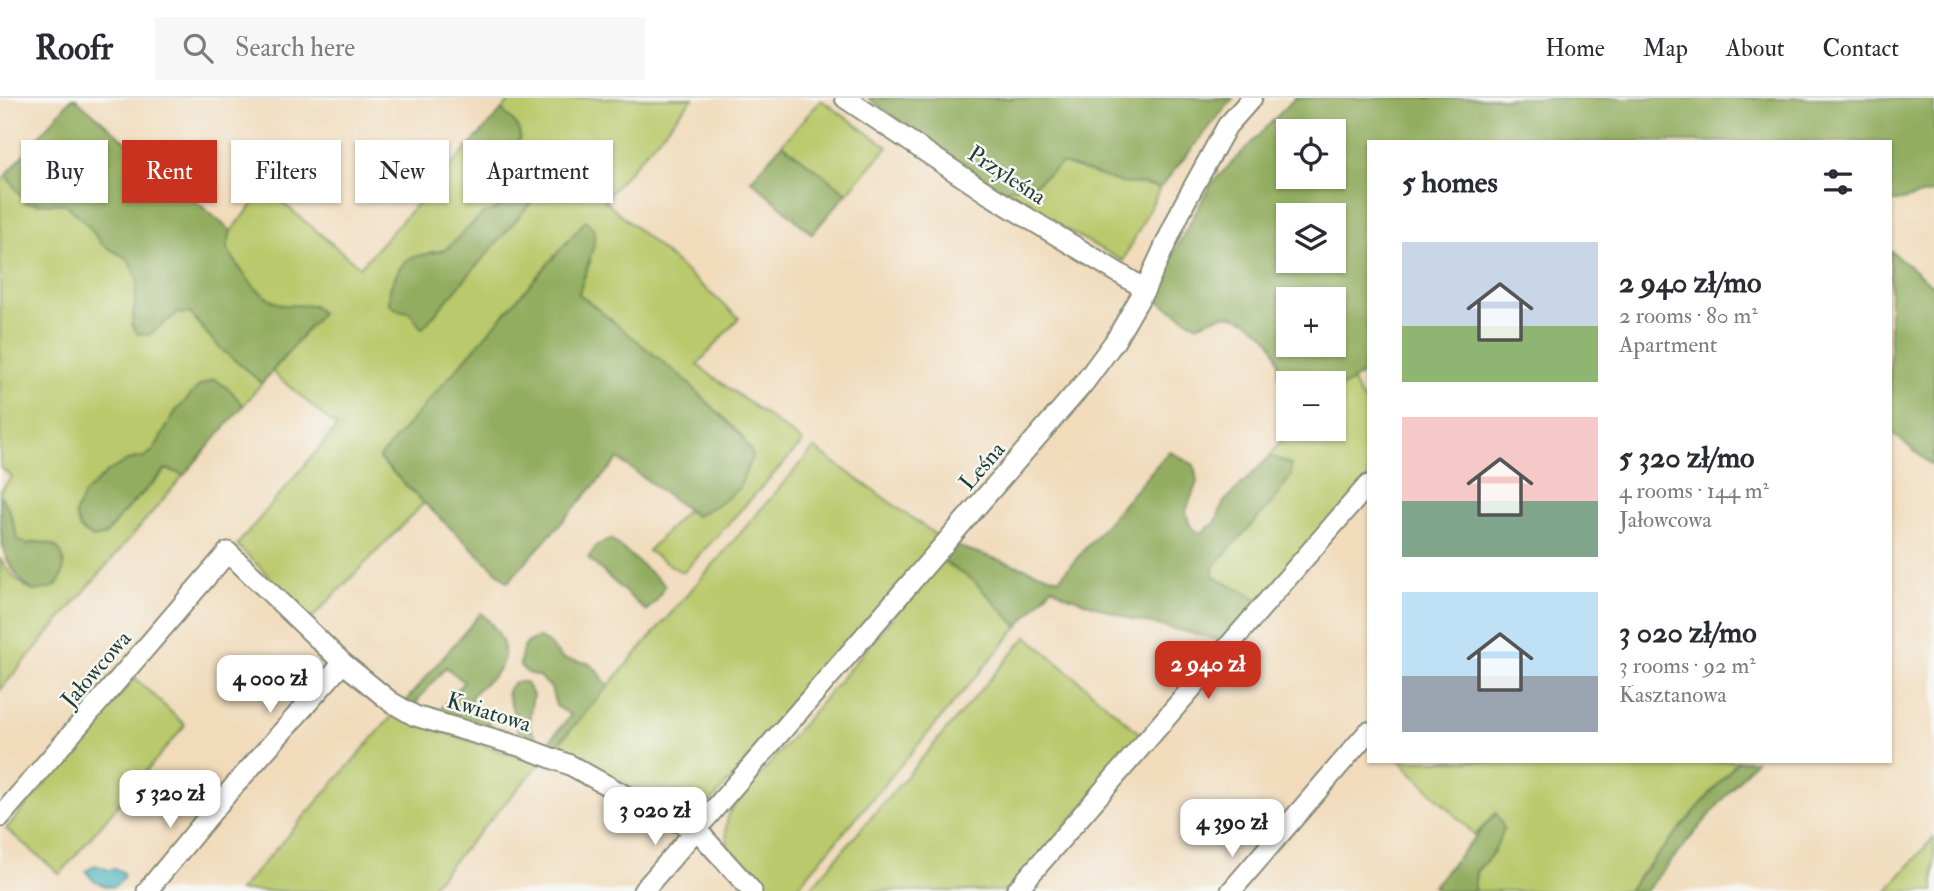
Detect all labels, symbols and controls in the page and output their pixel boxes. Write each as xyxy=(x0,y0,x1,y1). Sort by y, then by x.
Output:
search box xyxy=(155,17,645,80)
text: Roofr xyxy=(35,28,113,69)
icon: search xyxy=(179,29,217,67)
text: Search here xyxy=(235,32,355,64)
text: Home xyxy=(1545,33,1605,64)
text: Map xyxy=(1643,33,1688,64)
text: About xyxy=(1726,33,1785,64)
text: Contact xyxy=(1823,33,1899,64)
map controls xyxy=(1276,119,1346,441)
button: locate xyxy=(1276,119,1346,189)
street label: Przyleśna xyxy=(962,139,1052,211)
chip: Buy xyxy=(21,140,108,203)
chip: Rent xyxy=(122,140,217,203)
chip: Filters xyxy=(231,140,341,203)
chip: New xyxy=(355,140,449,203)
chip: Apartment xyxy=(463,140,613,203)
icon: filters xyxy=(1819,163,1857,201)
text: 5 homes xyxy=(1402,164,1498,201)
button: layers xyxy=(1276,203,1346,273)
text: 2 940 zł/mo xyxy=(1619,264,1761,301)
icon: home xyxy=(1458,270,1542,354)
button: + xyxy=(1276,287,1346,357)
text: 2 rooms · 80 m² xyxy=(1619,301,1758,330)
text: Apartment xyxy=(1619,330,1717,359)
button: − xyxy=(1276,371,1346,441)
street label: Leśna xyxy=(953,435,1011,496)
text: 5 320 zł/mo xyxy=(1619,439,1755,476)
icon: home xyxy=(1458,445,1542,529)
text: 4 rooms · 144 m² xyxy=(1619,476,1769,505)
text: Jałowcowa xyxy=(1619,505,1712,534)
text: 3 020 zł/mo xyxy=(1619,614,1757,651)
icon: home xyxy=(1458,620,1542,704)
street label: Jałowcowa xyxy=(54,624,138,714)
pin: 2 940 zł xyxy=(1136,642,1280,701)
text: 2 940 zł xyxy=(1171,649,1245,678)
text: 3 rooms · 92 m² xyxy=(1619,651,1756,680)
pin: 4 000 zł xyxy=(198,656,342,715)
text: 4 000 zł xyxy=(233,663,307,692)
text: Kasztanowa xyxy=(1619,680,1727,709)
street label: Kwiatowa xyxy=(443,685,535,739)
pin: 5 320 zł xyxy=(98,770,242,830)
text: 5 320 zł xyxy=(135,778,205,807)
pin: 3 020 zł xyxy=(583,788,727,847)
text: 3 020 zł xyxy=(620,795,690,824)
pin: 4 390 zł xyxy=(1160,800,1304,859)
text: 4 390 zł xyxy=(1196,807,1268,836)

